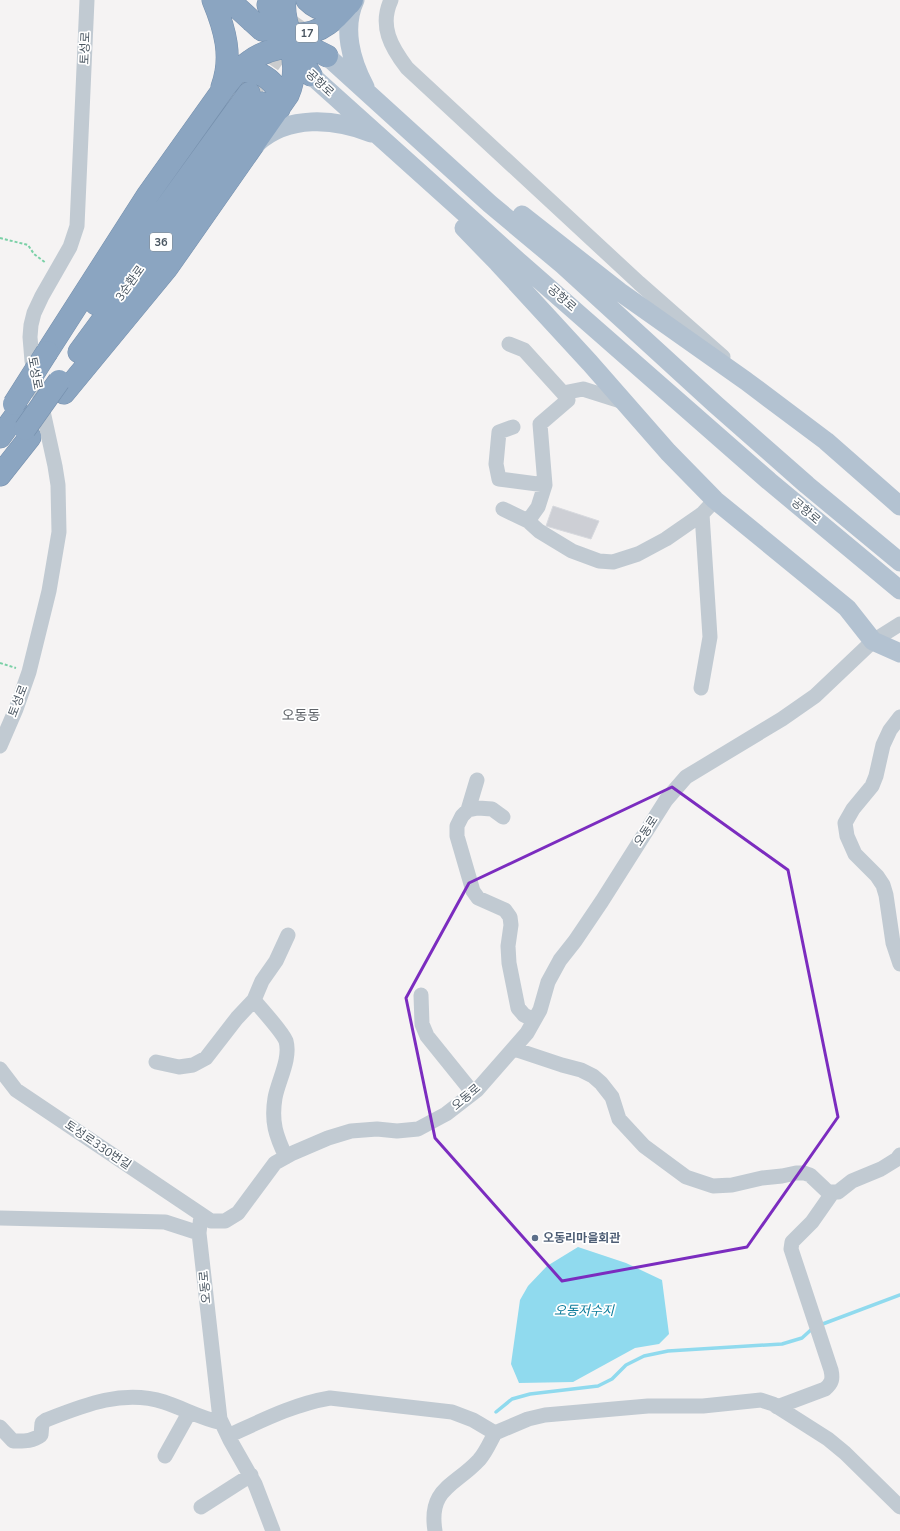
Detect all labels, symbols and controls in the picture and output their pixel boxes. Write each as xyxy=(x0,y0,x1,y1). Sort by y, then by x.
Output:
road number: 17 xyxy=(296,24,318,42)
street label: 토성로 xyxy=(76,31,94,65)
street label: 공항로 xyxy=(302,66,338,100)
road number: 36 xyxy=(150,233,172,251)
street label: 3순환로 xyxy=(112,262,148,304)
street label: 공항로 xyxy=(544,281,580,315)
street label: 토성로 xyxy=(24,355,46,391)
street label: 공항로 xyxy=(788,494,824,528)
street label: 토성로 xyxy=(5,683,31,719)
district label: 오동동 xyxy=(282,706,320,725)
street label: 오동로 xyxy=(630,813,662,849)
street label: 오동로 xyxy=(448,1080,484,1114)
street label: 토성로330번길 xyxy=(62,1117,134,1173)
place label: 오동리마을회관 xyxy=(543,1230,620,1246)
marker: 오동리마을회관 xyxy=(530,1233,540,1243)
street label: 오동로 xyxy=(196,1270,214,1304)
water label: 오동저수지 xyxy=(554,1302,615,1320)

